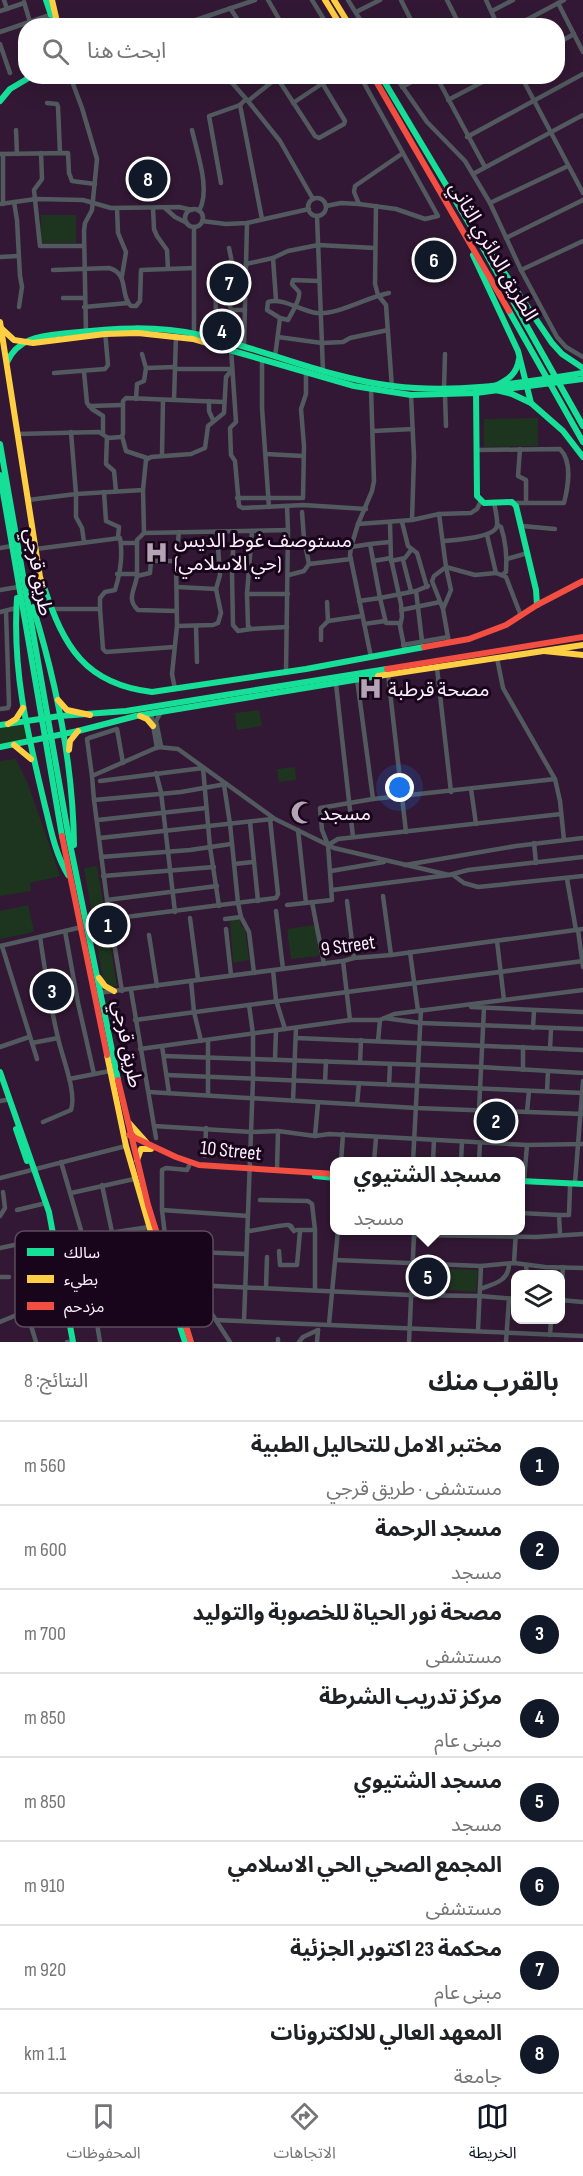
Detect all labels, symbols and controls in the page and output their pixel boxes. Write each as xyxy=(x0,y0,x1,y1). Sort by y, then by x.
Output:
search box xyxy=(18,18,565,84)
icon: search xyxy=(39,35,72,68)
text: ابحث هنا xyxy=(87,38,166,65)
pin: 8 xyxy=(128,156,168,201)
street label: الطريق الدائري الثاني xyxy=(441,177,543,327)
pin: 6 xyxy=(414,238,454,282)
pin: 7 xyxy=(210,260,248,306)
pin: 4 xyxy=(202,308,242,354)
street label: طريق قرجي xyxy=(16,526,58,618)
place label: مستوصف غوط الديس (حي الاسلامي) xyxy=(174,529,352,579)
hospital icon: مستوصف غوط الديس (حي الاسلامي) xyxy=(143,539,169,565)
hospital icon: مصحة قرطبة xyxy=(357,676,383,702)
place label: مصحة قرطبة xyxy=(388,678,490,702)
your location xyxy=(385,773,414,802)
mosque icon: مسجد xyxy=(289,800,315,826)
place label: مسجد xyxy=(320,802,371,826)
pin: 1 xyxy=(88,902,128,948)
street label: 9 Street xyxy=(320,930,377,962)
pin: 3 xyxy=(32,968,72,1014)
street label: طريق قرجي xyxy=(104,998,147,1091)
pin: 2 xyxy=(476,1098,516,1144)
street label: 10 Street xyxy=(199,1136,263,1166)
popup xyxy=(330,1157,525,1235)
text: مسجد الشتيوي xyxy=(353,1162,502,1189)
text: مسجد xyxy=(353,1207,404,1231)
legend xyxy=(15,1231,213,1327)
text: سالك xyxy=(64,1244,100,1263)
pin: 5 xyxy=(408,1254,448,1300)
map controls xyxy=(511,1270,565,1324)
button: layers xyxy=(511,1270,565,1324)
text: بطيء xyxy=(64,1271,98,1292)
text: مزدحم xyxy=(64,1298,104,1319)
text: بالقرب منك xyxy=(428,1367,559,1398)
text: النتائج: 8 xyxy=(24,1369,88,1393)
text: مختبر الامل للتحاليل الطبية xyxy=(251,1432,502,1459)
text: 560 m xyxy=(24,1454,66,1478)
text: 1 xyxy=(536,1454,543,1478)
text: مستشفى · طريق قرجي xyxy=(326,1477,502,1501)
text: مسجد الرحمة xyxy=(375,1516,502,1543)
text: 600 m xyxy=(24,1538,67,1562)
text: 2 xyxy=(535,1538,544,1562)
text: مسجد xyxy=(451,1561,502,1585)
text: مصحة نور الحياة للخصوبة والتوليد xyxy=(193,1600,502,1627)
text: 700 m xyxy=(24,1622,66,1646)
text: 3 xyxy=(535,1622,544,1646)
text: مستشفى xyxy=(425,1645,502,1669)
text: مركز تدريب الشرطة xyxy=(319,1684,502,1711)
text: 850 m xyxy=(24,1706,66,1730)
text: 4 xyxy=(535,1706,544,1730)
text: مبنى عام xyxy=(434,1729,502,1753)
text: مسجد الشتيوي xyxy=(354,1768,502,1795)
text: 850 m xyxy=(24,1790,66,1814)
text: 5 xyxy=(535,1790,544,1814)
text: مسجد xyxy=(451,1813,502,1837)
text: المجمع الصحي الحي الاسلامي xyxy=(227,1852,502,1879)
text: 910 m xyxy=(24,1874,65,1898)
text: 6 xyxy=(535,1874,544,1898)
text: مستشفى xyxy=(425,1897,502,1921)
text: محكمة 23 اكتوبر الجزئية xyxy=(290,1936,502,1963)
text: 920 m xyxy=(24,1958,66,1982)
text: 7 xyxy=(535,1958,544,1982)
text: مبنى عام xyxy=(434,1981,502,2005)
text: المعهد العالي للالكترونات xyxy=(270,2020,502,2047)
text: 1.1 km xyxy=(24,2042,66,2066)
text: 8 xyxy=(535,2042,544,2066)
text: جامعة xyxy=(454,2065,502,2089)
tab: المحفوظات xyxy=(66,2100,141,2170)
tab: الاتجاهات xyxy=(273,2100,336,2170)
tab: الخريطة xyxy=(469,2100,517,2170)

